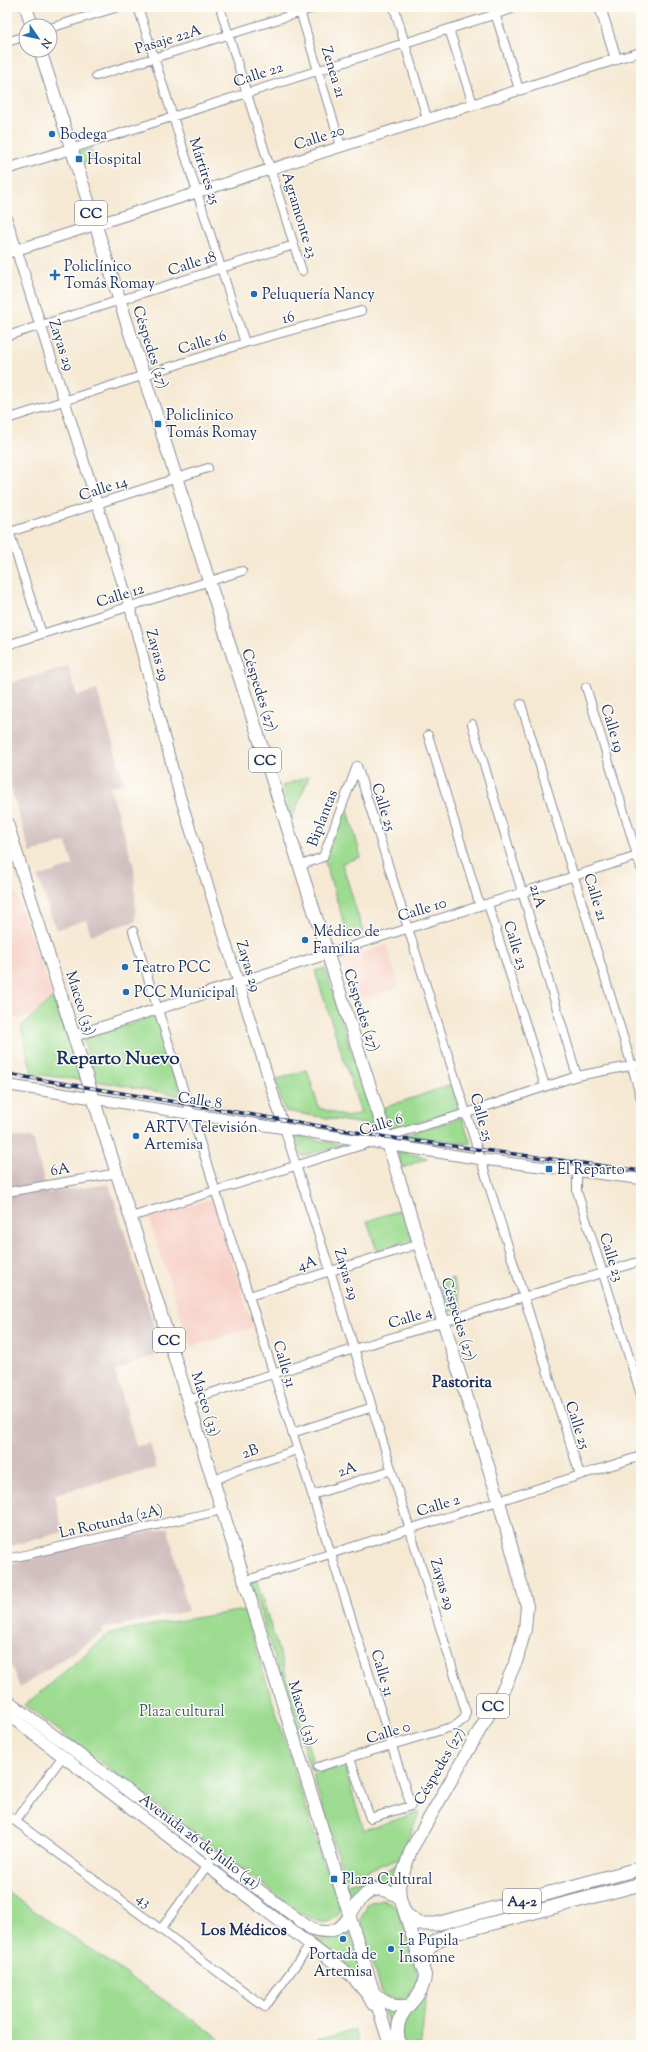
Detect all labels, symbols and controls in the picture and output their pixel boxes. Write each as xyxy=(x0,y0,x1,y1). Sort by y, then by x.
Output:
north arrow xyxy=(18,18,58,58)
street label: Pasaje 22A xyxy=(133,20,204,60)
text: N xyxy=(36,34,55,51)
street label: Zenea 21 xyxy=(315,44,350,101)
street label: Calle 22 xyxy=(231,58,286,93)
street label: Calle 20 xyxy=(291,120,348,156)
place label: Bodega xyxy=(60,125,107,146)
marker: Bodega xyxy=(47,129,57,139)
street label: Mártires 25 xyxy=(183,135,224,208)
place label: Hospital xyxy=(87,150,142,171)
marker: Hospital xyxy=(74,154,84,164)
street label: Agramonte 23 xyxy=(275,170,322,261)
road number: CC xyxy=(75,201,107,225)
street label: Calle 18 xyxy=(166,247,219,282)
place label: Policlínico Tomás Romay xyxy=(64,257,155,295)
marker: Policlínico Tomás Romay xyxy=(49,269,61,281)
place label: Peluquería Nancy xyxy=(262,285,375,306)
marker: Peluquería Nancy xyxy=(249,289,259,299)
street label: Céspedes (27) xyxy=(126,303,173,392)
street label: 16 xyxy=(280,307,297,330)
street label: Zayas 29 xyxy=(42,317,79,374)
street label: Calle 16 xyxy=(176,326,229,361)
place label: Policlinico Tomás Romay xyxy=(166,406,257,444)
marker: Policlinico Tomás Romay xyxy=(153,419,163,429)
street label: Calle 14 xyxy=(77,472,131,507)
street label: Calle 12 xyxy=(94,579,147,614)
street label: Zayas 29 xyxy=(140,627,174,684)
street label: Céspedes (27) xyxy=(235,646,282,735)
street label: Calle 19 xyxy=(594,702,629,755)
road number: CC xyxy=(249,748,281,772)
street label: Calle 25 xyxy=(365,781,400,834)
street label: Biplantas xyxy=(303,787,344,850)
street label: Calle 21 xyxy=(577,871,612,924)
street label: 21A xyxy=(523,882,550,911)
street label: Calle 10 xyxy=(395,893,450,928)
street label: Calle 23 xyxy=(497,918,532,973)
place label: Médico de Familia xyxy=(313,922,380,960)
marker: Médico de Familia xyxy=(300,935,310,945)
street label: Zayas 29 xyxy=(230,938,265,995)
place label: Teatro PCC xyxy=(133,958,211,979)
marker: Teatro PCC xyxy=(120,962,130,972)
street label: Céspedes (27) xyxy=(337,966,384,1055)
street label: Maceo (33) xyxy=(59,968,100,1038)
place label: PCC Municipal xyxy=(134,983,236,1004)
marker: PCC Municipal xyxy=(121,987,131,997)
district label: Reparto Nuevo xyxy=(56,1046,180,1073)
street label: Calle 8 xyxy=(176,1088,223,1115)
street label: Calle 25 xyxy=(464,1091,497,1144)
street label: Calle 6 xyxy=(357,1109,406,1142)
place label: ARTV Televisión Artemisa xyxy=(144,1118,258,1156)
marker: ARTV Televisión Artemisa xyxy=(131,1131,141,1141)
street label: 6A xyxy=(49,1158,72,1182)
place label: El Reparto xyxy=(557,1160,625,1181)
marker: El Reparto xyxy=(544,1164,554,1174)
street label: Calle 23 xyxy=(593,1230,628,1285)
street label: Zayas 29 xyxy=(328,1246,363,1303)
street label: 4A xyxy=(295,1251,320,1277)
street label: Céspedes (27) xyxy=(435,1275,480,1364)
street label: Calle 4 xyxy=(386,1302,435,1335)
road number: CC xyxy=(153,1328,185,1352)
street label: Calle 31 xyxy=(266,1338,301,1391)
street label: Maceo (33) xyxy=(185,1369,224,1439)
district label: Pastorita xyxy=(432,1372,493,1395)
street label: Calle 25 xyxy=(559,1399,594,1452)
street label: 2B xyxy=(239,1440,262,1465)
street label: 2A xyxy=(335,1457,360,1483)
street label: Calle 2 xyxy=(414,1490,463,1523)
street label: La Rotunda (2A) xyxy=(57,1500,165,1545)
street label: Zayas 29 xyxy=(424,1556,459,1613)
street label: Calle 31 xyxy=(364,1647,399,1700)
street label: Maceo (33) xyxy=(282,1678,321,1748)
road number: CC xyxy=(477,1694,509,1718)
park label: Plaza cultural xyxy=(139,1702,225,1723)
street label: Calle 0 xyxy=(364,1717,413,1750)
street label: Céspedes (27) xyxy=(410,1724,471,1809)
street label: Avenida 26 de Julio (41) xyxy=(134,1789,264,1895)
place label: Plaza Cultural xyxy=(342,1870,432,1891)
marker: Plaza Cultural xyxy=(329,1874,339,1884)
street label: 43 xyxy=(131,1889,155,1914)
road number: A4-2 xyxy=(503,1889,541,1913)
district label: Los Médicos xyxy=(201,1920,287,1943)
place label: La Pupila Insomne xyxy=(399,1931,459,1969)
marker: Portada de Artemisa xyxy=(338,1934,348,1944)
marker: La Pupila Insomne xyxy=(386,1944,396,1954)
place label: Portada de Artemisa xyxy=(309,1945,377,1983)

